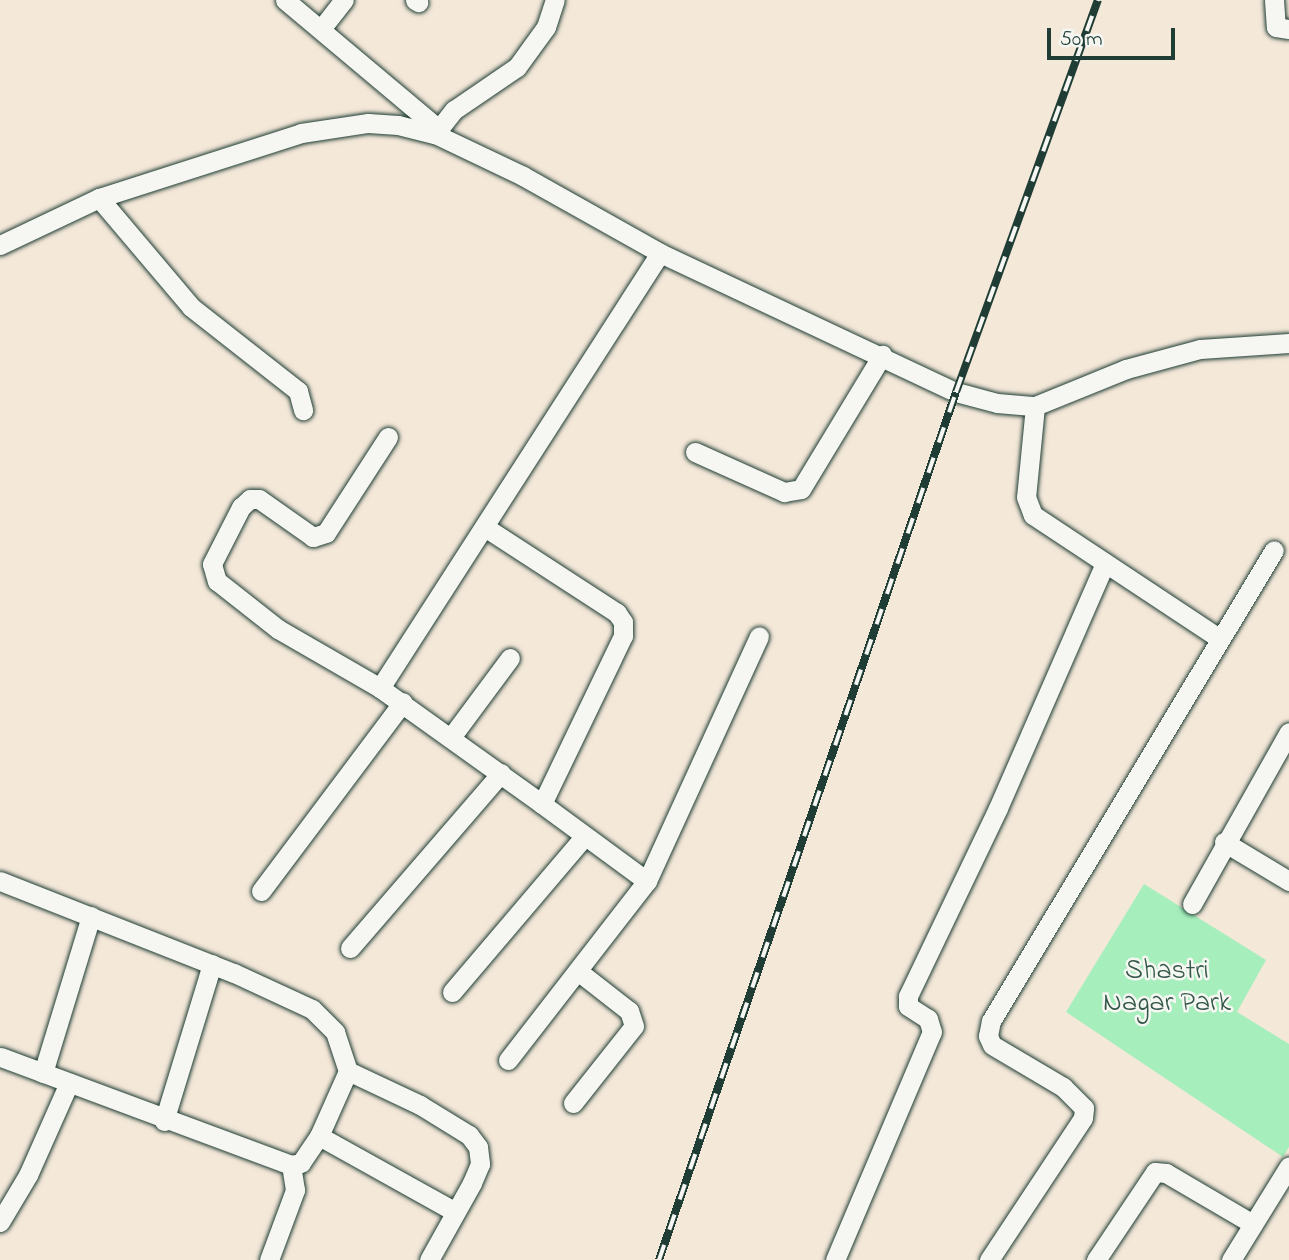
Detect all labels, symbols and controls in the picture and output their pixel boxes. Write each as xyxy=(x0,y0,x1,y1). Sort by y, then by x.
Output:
scale bar xyxy=(1051,14,1179,58)
text: 50 m xyxy=(1060,25,1103,55)
park label: Shastri Nagar Park xyxy=(1103,955,1231,1021)

